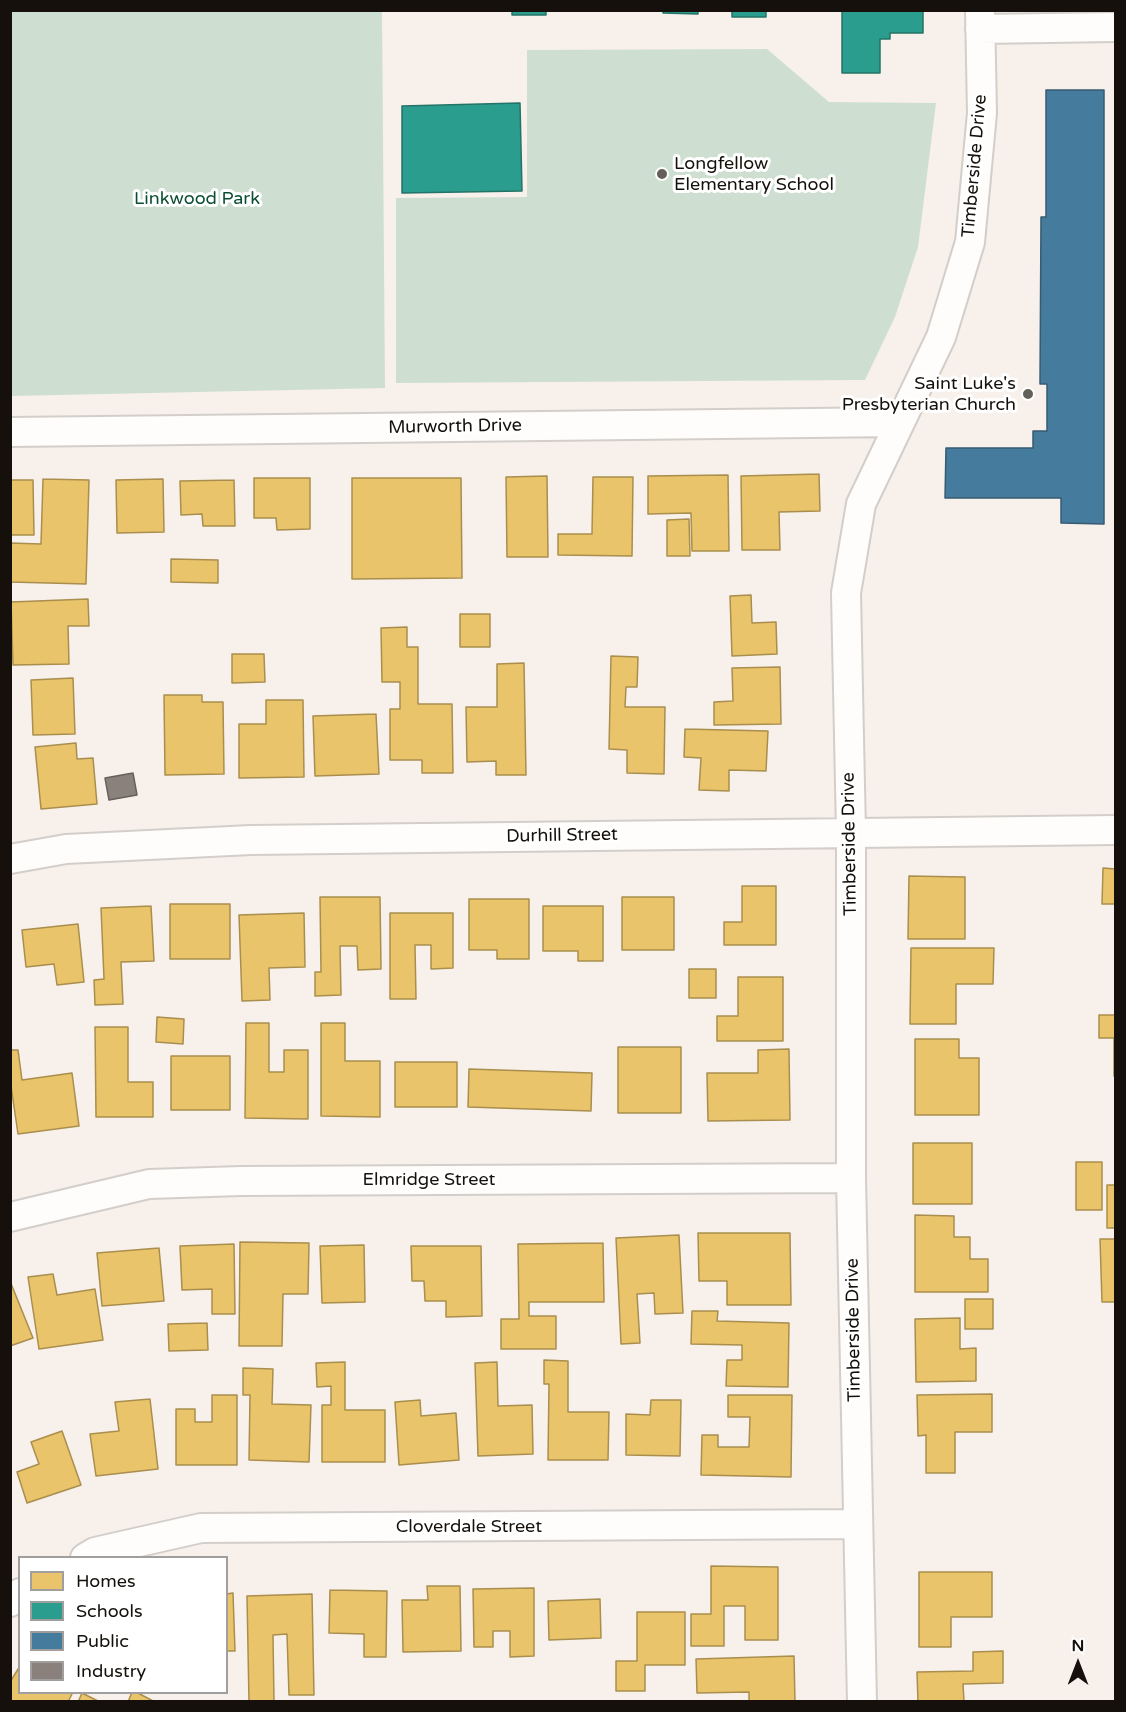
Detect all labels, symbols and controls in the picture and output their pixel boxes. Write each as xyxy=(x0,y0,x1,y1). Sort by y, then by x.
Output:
street label: Timberside Drive xyxy=(958,93,992,239)
place label: Longfellow Elementary School xyxy=(674,153,834,195)
marker: Longfellow Elementary School xyxy=(655,167,669,181)
park label: Linkwood Park xyxy=(134,188,260,210)
place label: Saint Luke's Presbyterian Church xyxy=(842,373,1016,416)
marker: Saint Luke's Presbyterian Church xyxy=(1021,387,1035,401)
street label: Murworth Drive xyxy=(388,415,522,439)
street label: Timberside Drive xyxy=(838,772,862,916)
street label: Durhill Street xyxy=(506,824,618,848)
street label: Elmridge Street xyxy=(363,1169,495,1191)
street label: Timberside Drive xyxy=(842,1258,866,1402)
street label: Cloverdale Street xyxy=(396,1516,542,1538)
legend xyxy=(18,1556,228,1694)
text: Homes xyxy=(76,1570,136,1592)
text: Schools xyxy=(76,1600,143,1622)
text: Public xyxy=(76,1630,129,1652)
north arrow xyxy=(1048,1634,1108,1694)
text: N xyxy=(1072,1636,1084,1656)
text: Industry xyxy=(76,1660,146,1682)

